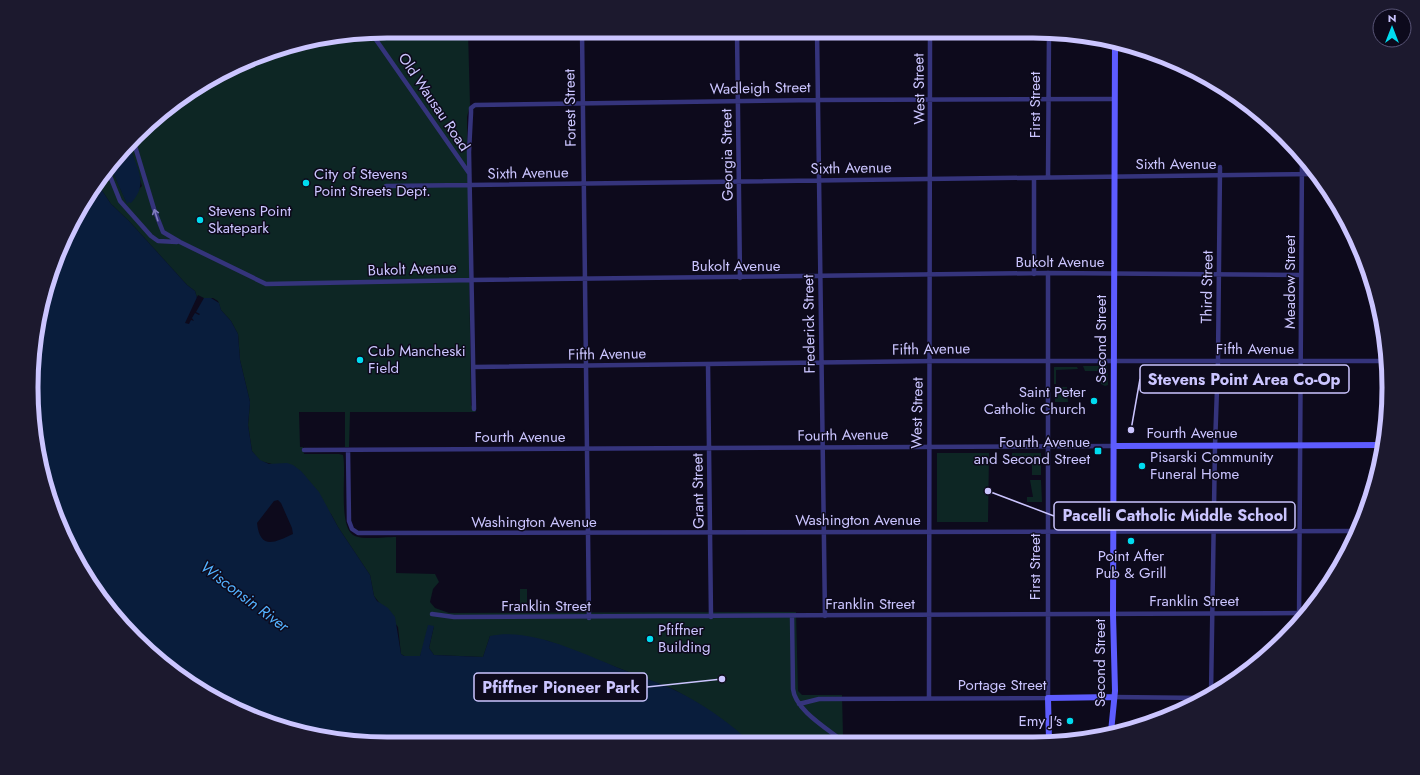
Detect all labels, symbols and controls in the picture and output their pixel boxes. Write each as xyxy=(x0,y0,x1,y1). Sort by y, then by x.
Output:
north arrow xyxy=(1372,8,1412,48)
text: N xyxy=(1388,10,1396,26)
street label: Old Wausau Road xyxy=(393,48,475,156)
street label: West Street xyxy=(907,53,931,125)
street label: Forest Street xyxy=(558,69,582,147)
street label: First Street xyxy=(1024,71,1046,138)
street label: Wadleigh Street xyxy=(709,76,811,100)
street label: Georgia Street xyxy=(715,108,739,201)
street label: Sixth Avenue xyxy=(1135,153,1217,175)
street label: Sixth Avenue xyxy=(810,156,892,180)
street label: Sixth Avenue xyxy=(487,161,569,185)
place label: City of Stevens Point Streets Dept. xyxy=(314,163,431,202)
marker: City of Stevens Point Streets Dept. xyxy=(301,178,311,188)
place label: Stevens Point Skatepark xyxy=(208,200,292,239)
one-way arrow xyxy=(151,209,159,221)
marker: Stevens Point Skatepark xyxy=(195,215,205,225)
street label: Meadow Street xyxy=(1279,235,1301,329)
street label: Third Street xyxy=(1195,250,1219,324)
street label: Bukolt Avenue xyxy=(1015,251,1105,273)
street label: Bukolt Avenue xyxy=(691,255,781,277)
street label: Bukolt Avenue xyxy=(367,256,457,282)
street label: Frederick Street xyxy=(797,274,821,374)
street label: Second Street xyxy=(1090,295,1112,383)
street label: Fifth Avenue xyxy=(892,337,971,361)
street label: Fifth Avenue xyxy=(1216,338,1294,360)
place label: Cub Mancheski Field xyxy=(368,340,466,379)
street label: Fifth Avenue xyxy=(568,342,647,366)
marker: Cub Mancheski Field xyxy=(355,355,365,365)
callout: Stevens Point Area Co-Op xyxy=(1140,365,1349,393)
text: Stevens Point Area Co-Op xyxy=(1147,368,1341,391)
street label: West Street xyxy=(905,377,929,449)
place label: Saint Peter Catholic Church xyxy=(984,381,1087,420)
marker: Saint Peter Catholic Church xyxy=(1089,396,1099,406)
street label: Fourth Avenue xyxy=(1147,422,1238,444)
street label: Fourth Avenue xyxy=(797,423,889,447)
street label: Fourth Avenue xyxy=(475,426,566,448)
place label: Fourth Avenue and Second Street xyxy=(974,431,1090,470)
marker: Fourth Avenue and Second Street xyxy=(1093,446,1103,456)
place label: Pisarski Community Funeral Home xyxy=(1150,446,1274,485)
street label: Grant Street xyxy=(686,453,710,529)
marker: Pisarski Community Funeral Home xyxy=(1137,461,1147,471)
callout: Pacelli Catholic Middle School xyxy=(1054,502,1295,530)
text: Pacelli Catholic Middle School xyxy=(1063,504,1287,527)
street label: Washington Avenue xyxy=(795,509,921,531)
street label: Washington Avenue xyxy=(471,511,597,533)
street label: First Street xyxy=(1024,533,1046,600)
marker: Point After Pub & Grill xyxy=(1126,536,1136,546)
place label: Point After Pub & Grill xyxy=(1095,545,1167,584)
water label: Wisconsin River xyxy=(196,555,295,638)
street label: Franklin Street xyxy=(1149,590,1239,612)
street label: Franklin Street xyxy=(825,593,915,615)
street label: Franklin Street xyxy=(501,595,591,617)
place label: Pfiffner Building xyxy=(658,619,710,658)
street label: Second Street xyxy=(1089,619,1111,707)
marker: Pfiffner Building xyxy=(645,634,655,644)
callout: Pfiffner Pioneer Park xyxy=(474,673,647,701)
street label: Portage Street xyxy=(958,674,1047,696)
text: Pfiffner Pioneer Park xyxy=(482,676,640,699)
place label: Emy J's xyxy=(1019,710,1062,732)
marker: Emy J's xyxy=(1065,716,1075,726)

